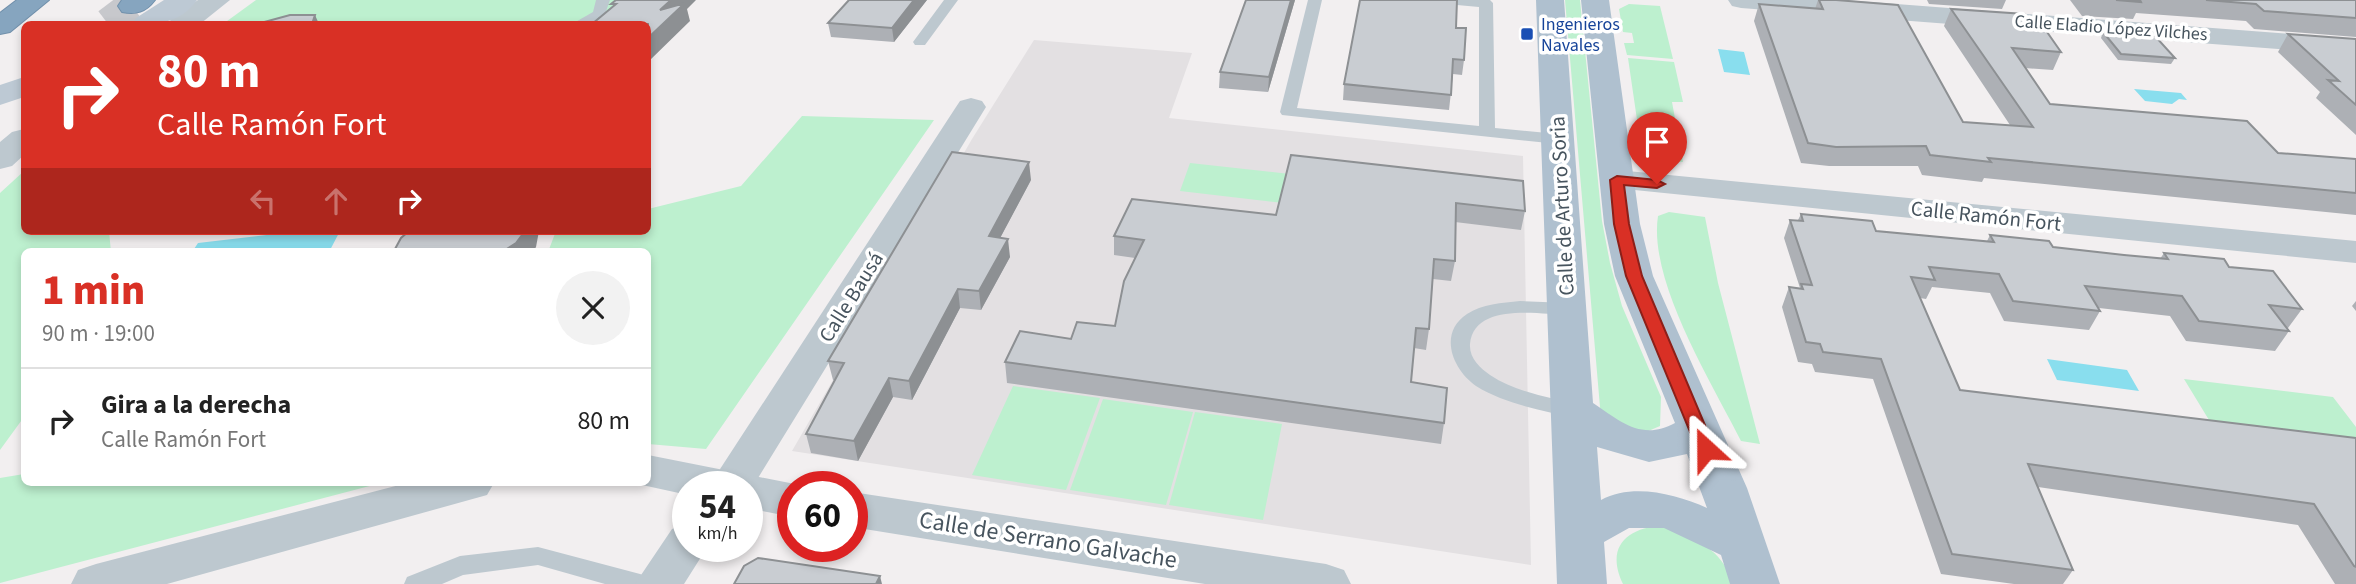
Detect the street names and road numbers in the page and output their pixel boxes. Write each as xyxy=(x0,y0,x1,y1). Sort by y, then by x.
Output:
street label: Calle Eladio López Vilches xyxy=(2014,9,2208,47)
street label: Calle de Arturo Soria xyxy=(1542,115,1582,297)
street label: Calle Ramón Fort xyxy=(1909,193,2063,239)
street label: Calle Bausá xyxy=(811,246,891,348)
street label: Calle de Serrano Galvache xyxy=(917,502,1179,578)

